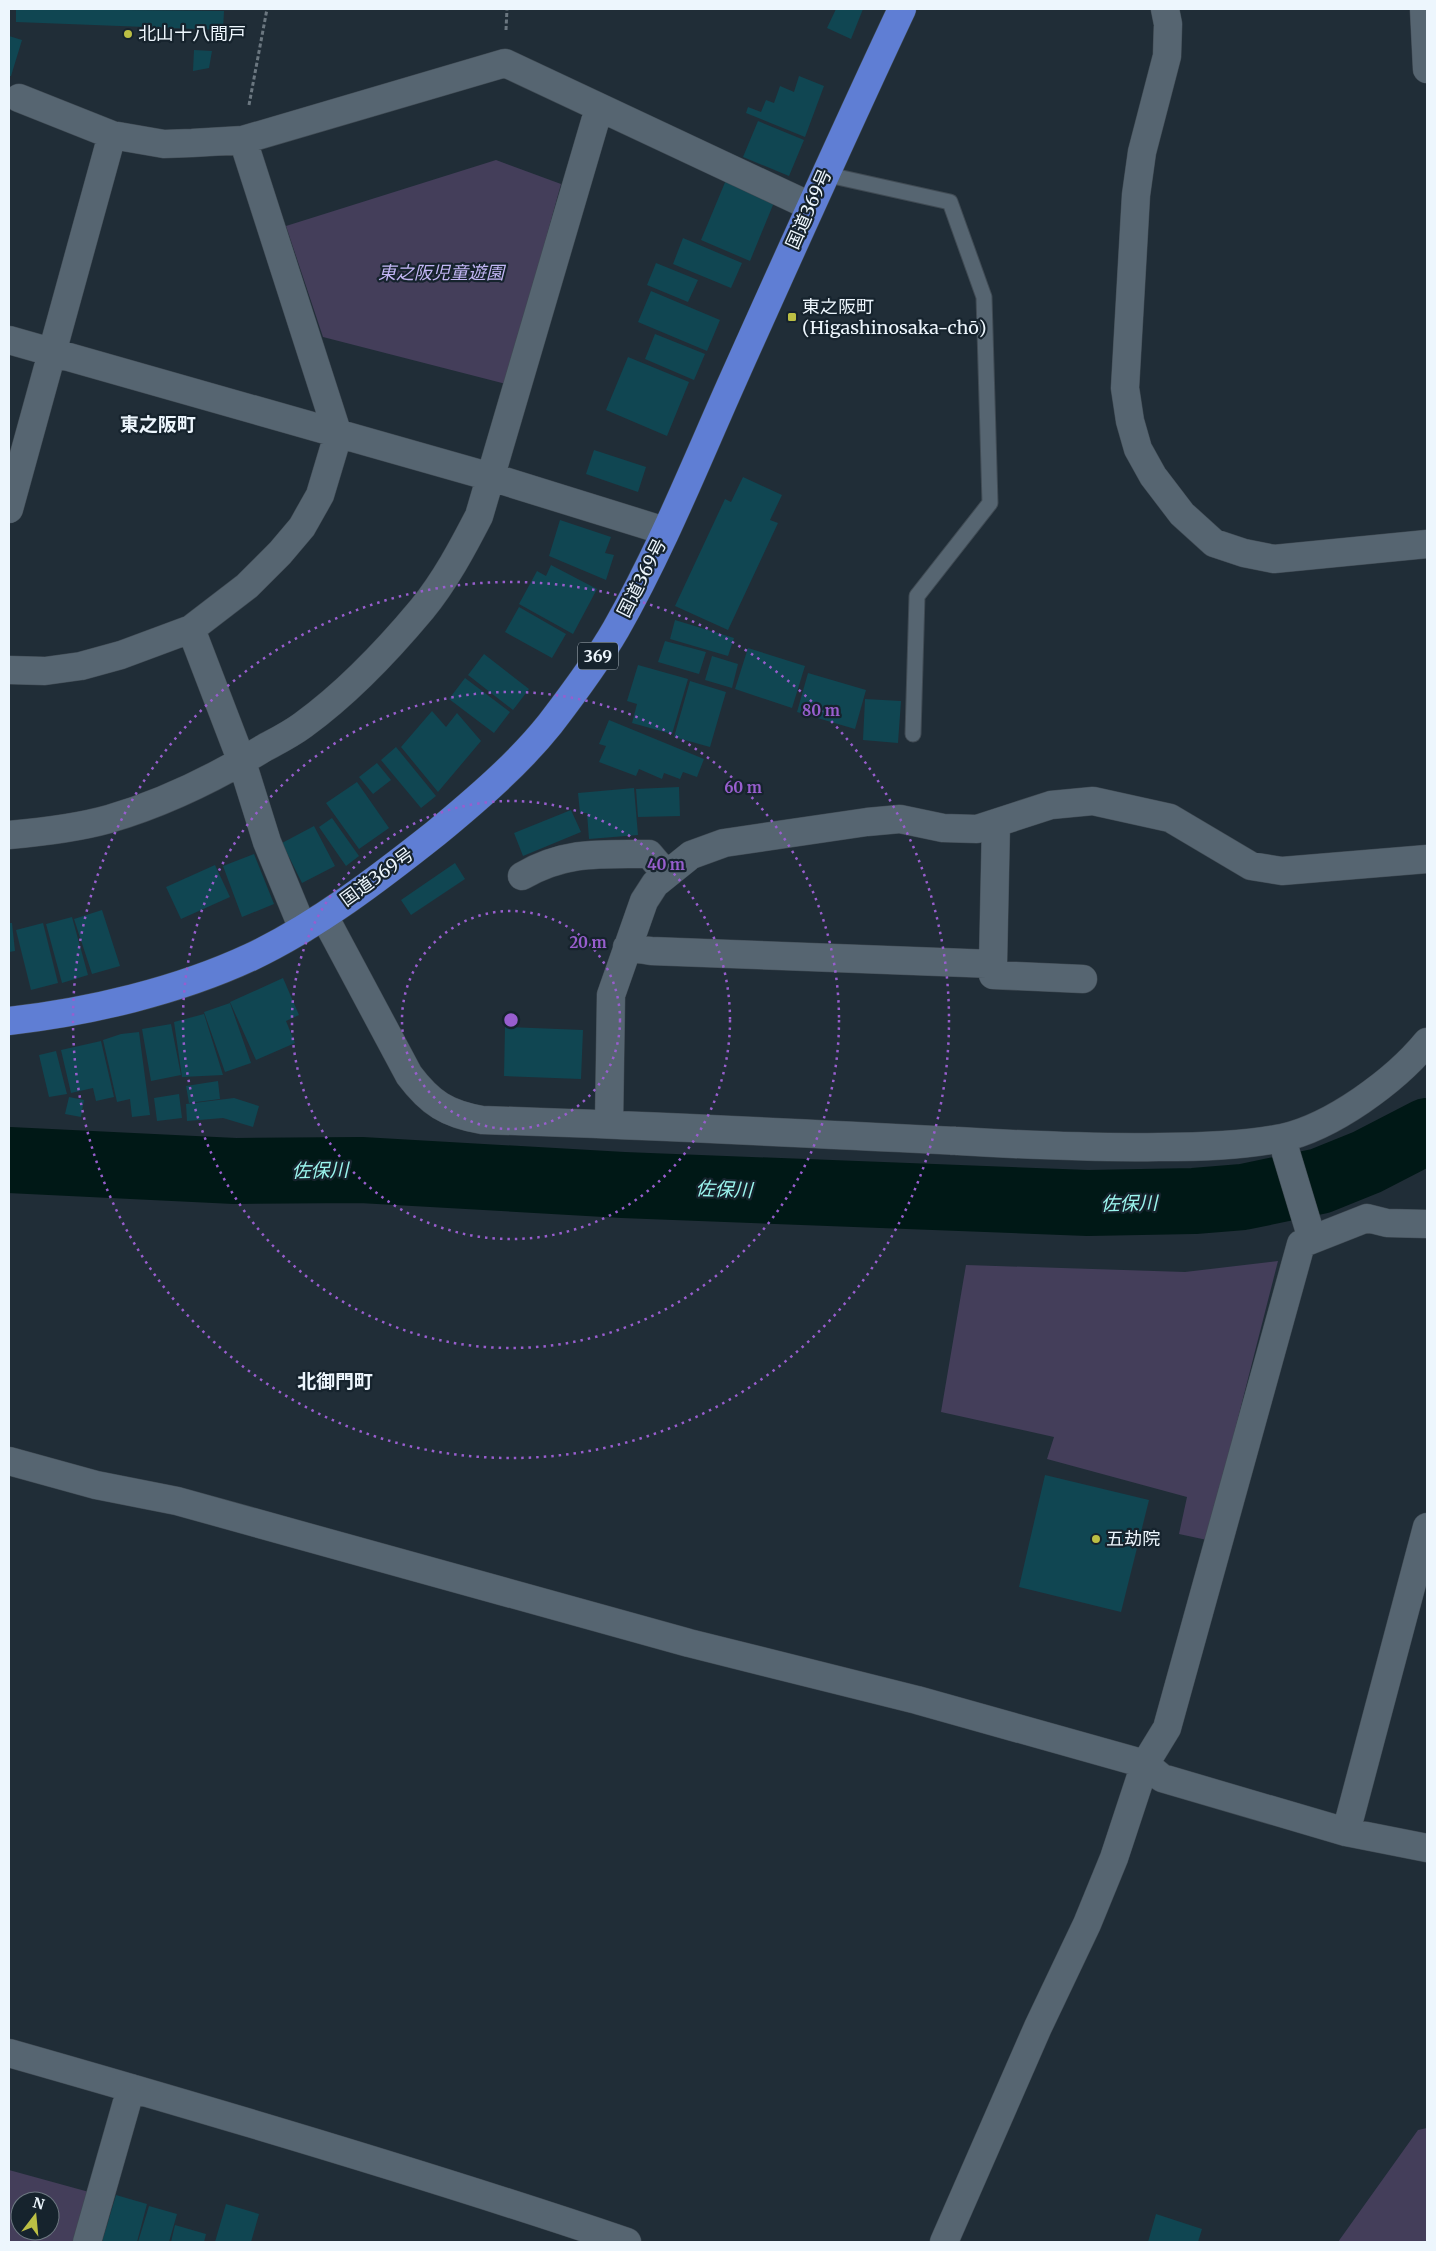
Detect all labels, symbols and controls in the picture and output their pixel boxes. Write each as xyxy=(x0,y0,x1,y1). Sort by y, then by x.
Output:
place label: 北山十八間戸 xyxy=(138,22,246,45)
marker: 北山十八間戸 xyxy=(122,28,134,40)
street label: 国道369号 xyxy=(781,165,836,252)
park label: 東之阪児童遊園 xyxy=(378,261,507,284)
place label: 東之阪町 (Higashinosaka-chō) xyxy=(802,295,987,339)
marker: 東之阪町 (Higashinosaka-chō) xyxy=(786,311,798,323)
district label: 東之阪町 xyxy=(120,412,196,436)
street label: 国道369号 xyxy=(612,535,671,621)
road number: 369 xyxy=(578,642,618,669)
text: 80 m xyxy=(802,701,840,720)
text: 60 m xyxy=(724,778,762,797)
street label: 国道369号 xyxy=(335,842,418,911)
text: 40 m xyxy=(647,855,685,874)
text: 20 m xyxy=(569,933,607,952)
centre of rings xyxy=(502,1011,520,1029)
water label: 佐保川 xyxy=(291,1157,351,1182)
water label: 佐保川 xyxy=(695,1176,755,1202)
water label: 佐保川 xyxy=(1100,1190,1160,1215)
district label: 北御門町 xyxy=(297,1369,373,1393)
place label: 五劫院 xyxy=(1106,1527,1160,1550)
marker: 五劫院 xyxy=(1090,1533,1102,1545)
north arrow xyxy=(10,2191,60,2241)
text: N xyxy=(31,2193,46,2214)

